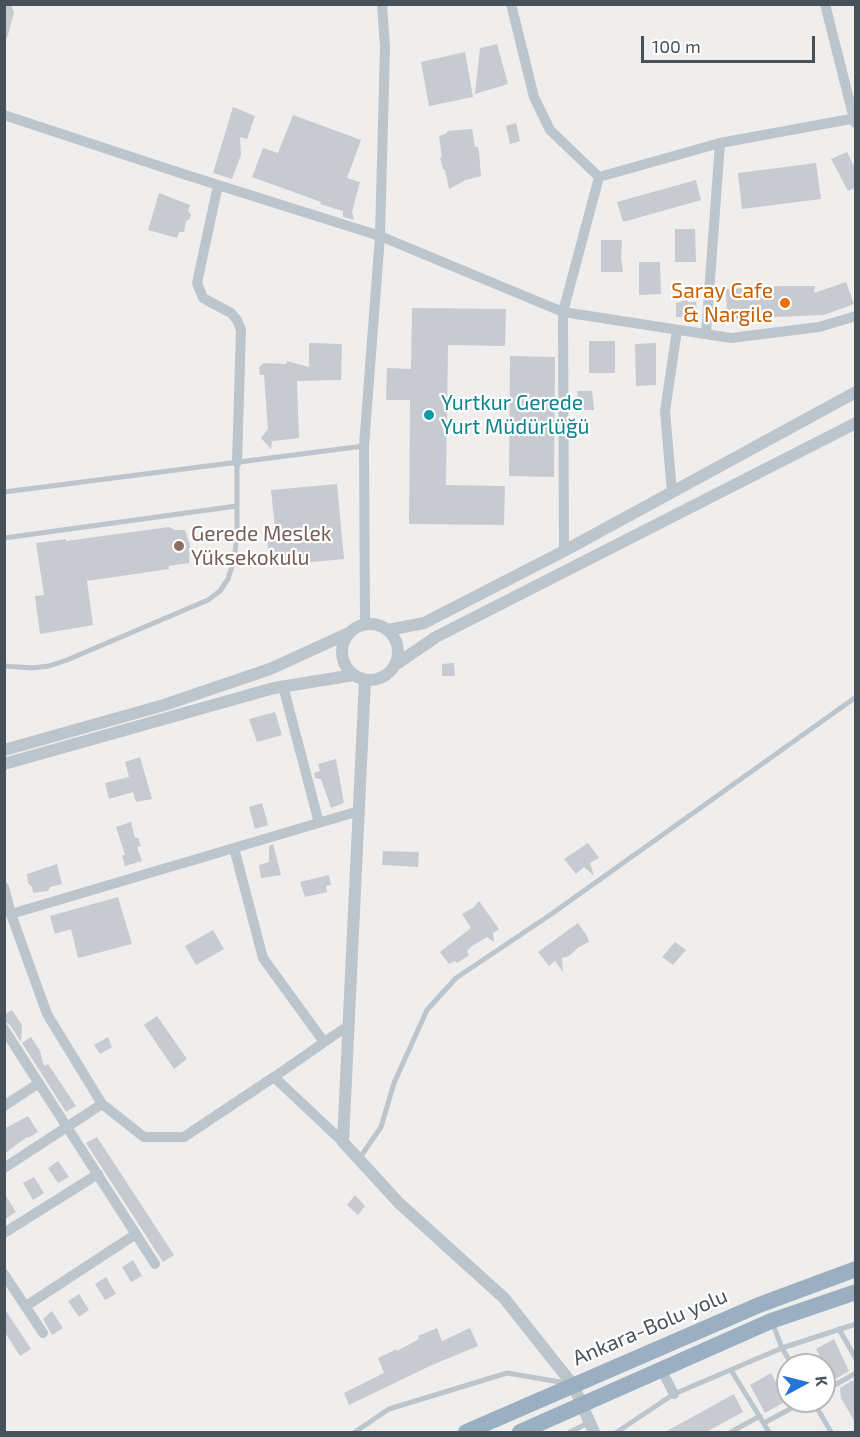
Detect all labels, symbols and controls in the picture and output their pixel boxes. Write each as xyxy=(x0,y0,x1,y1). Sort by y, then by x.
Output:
scale bar xyxy=(644,24,818,62)
text: 100 m xyxy=(652,35,701,57)
place label: Saray Cafe & Nargile xyxy=(671,278,773,328)
marker: Saray Cafe & Nargile xyxy=(778,296,792,310)
place label: Yurtkur Gerede Yurt Müdürlüğü xyxy=(441,390,590,440)
marker: Yurtkur Gerede Yurt Müdürlüğü xyxy=(422,408,436,422)
place label: Gerede Meslek Yüksekokulu xyxy=(191,521,331,571)
marker: Gerede Meslek Yüksekokulu xyxy=(172,539,186,553)
street label: Ankara-Bolu yolu xyxy=(569,1283,731,1371)
north arrow xyxy=(776,1353,836,1413)
text: K xyxy=(812,1375,832,1387)

